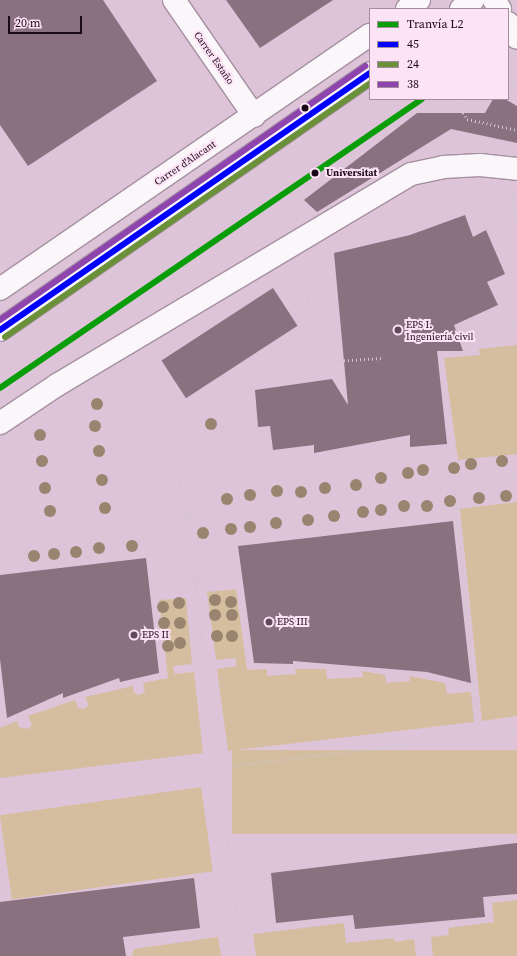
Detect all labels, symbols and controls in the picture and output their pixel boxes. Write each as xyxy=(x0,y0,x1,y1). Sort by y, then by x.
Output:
scale bar xyxy=(10,8,84,34)
legend xyxy=(369,8,509,100)
text: 20 m xyxy=(15,15,41,31)
text: Tranvía L2 xyxy=(407,16,464,32)
street label: Carrer Estaño xyxy=(191,29,237,87)
text: 45 xyxy=(407,36,419,52)
text: 24 xyxy=(407,56,419,72)
text: 38 xyxy=(407,76,419,92)
unlabelled marker xyxy=(300,103,310,113)
street label: Carrer d'Alacant xyxy=(152,138,218,188)
marker: Universitat xyxy=(308,166,322,180)
place label: Universitat xyxy=(326,167,377,179)
place label: EPS I. Ingeniería civil xyxy=(406,318,473,342)
marker: EPS I. Ingeniería civil xyxy=(393,325,403,335)
place label: EPS III xyxy=(277,616,308,628)
marker: EPS III xyxy=(264,617,274,627)
place label: EPS II xyxy=(142,629,169,641)
marker: EPS II xyxy=(129,630,139,640)

